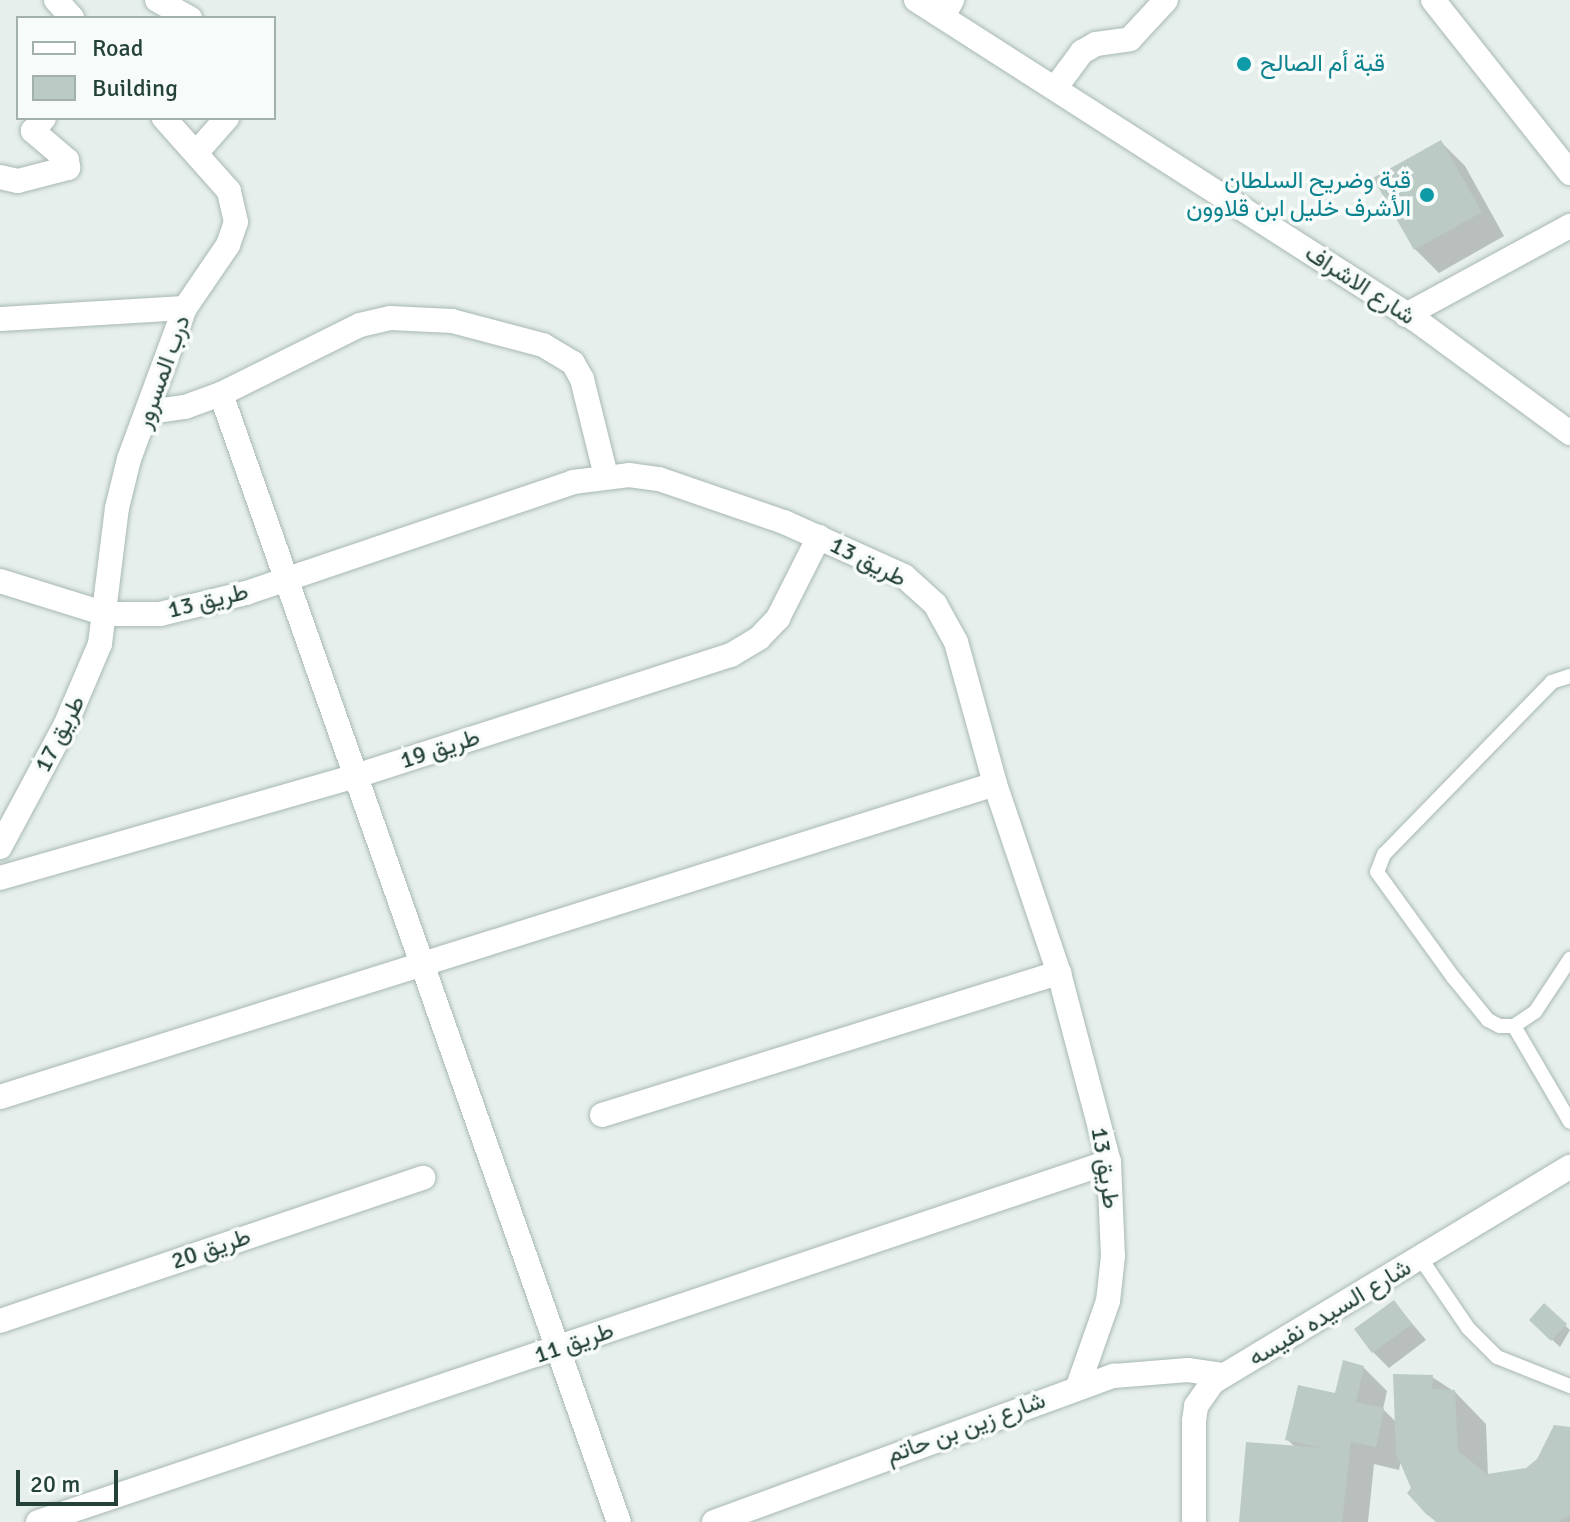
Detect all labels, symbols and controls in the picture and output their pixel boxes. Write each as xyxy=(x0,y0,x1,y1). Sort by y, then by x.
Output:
legend xyxy=(16,16,276,120)
text: Road xyxy=(92,33,143,63)
place label: قبة أم الصالح xyxy=(1260,50,1385,78)
marker: قبة أم الصالح xyxy=(1235,55,1253,73)
text: Building xyxy=(92,73,178,103)
place label: قبة وضريح السلطان الأشرف خليل ابن قلاوون xyxy=(1186,167,1411,223)
marker: قبة وضريح السلطان الأشرف خليل ابن قلاوون xyxy=(1418,186,1436,204)
street label: شارع الاشراف xyxy=(1299,239,1421,331)
street label: درب المسرور xyxy=(129,311,197,433)
street label: طريق 13 xyxy=(825,531,911,593)
street label: طريق 13 xyxy=(165,577,251,625)
street label: طريق 17 xyxy=(29,691,91,777)
street label: طريق 19 xyxy=(397,723,483,775)
street label: طريق 13 xyxy=(1084,1125,1126,1211)
street label: طريق 20 xyxy=(168,1222,254,1276)
street label: شارع السيده نفيسه xyxy=(1244,1253,1416,1373)
street label: طريق 11 xyxy=(531,1316,617,1370)
street label: شارع زين بن حاتم xyxy=(882,1386,1050,1470)
scale bar xyxy=(20,1454,122,1504)
text: 20 m xyxy=(30,1469,80,1499)

